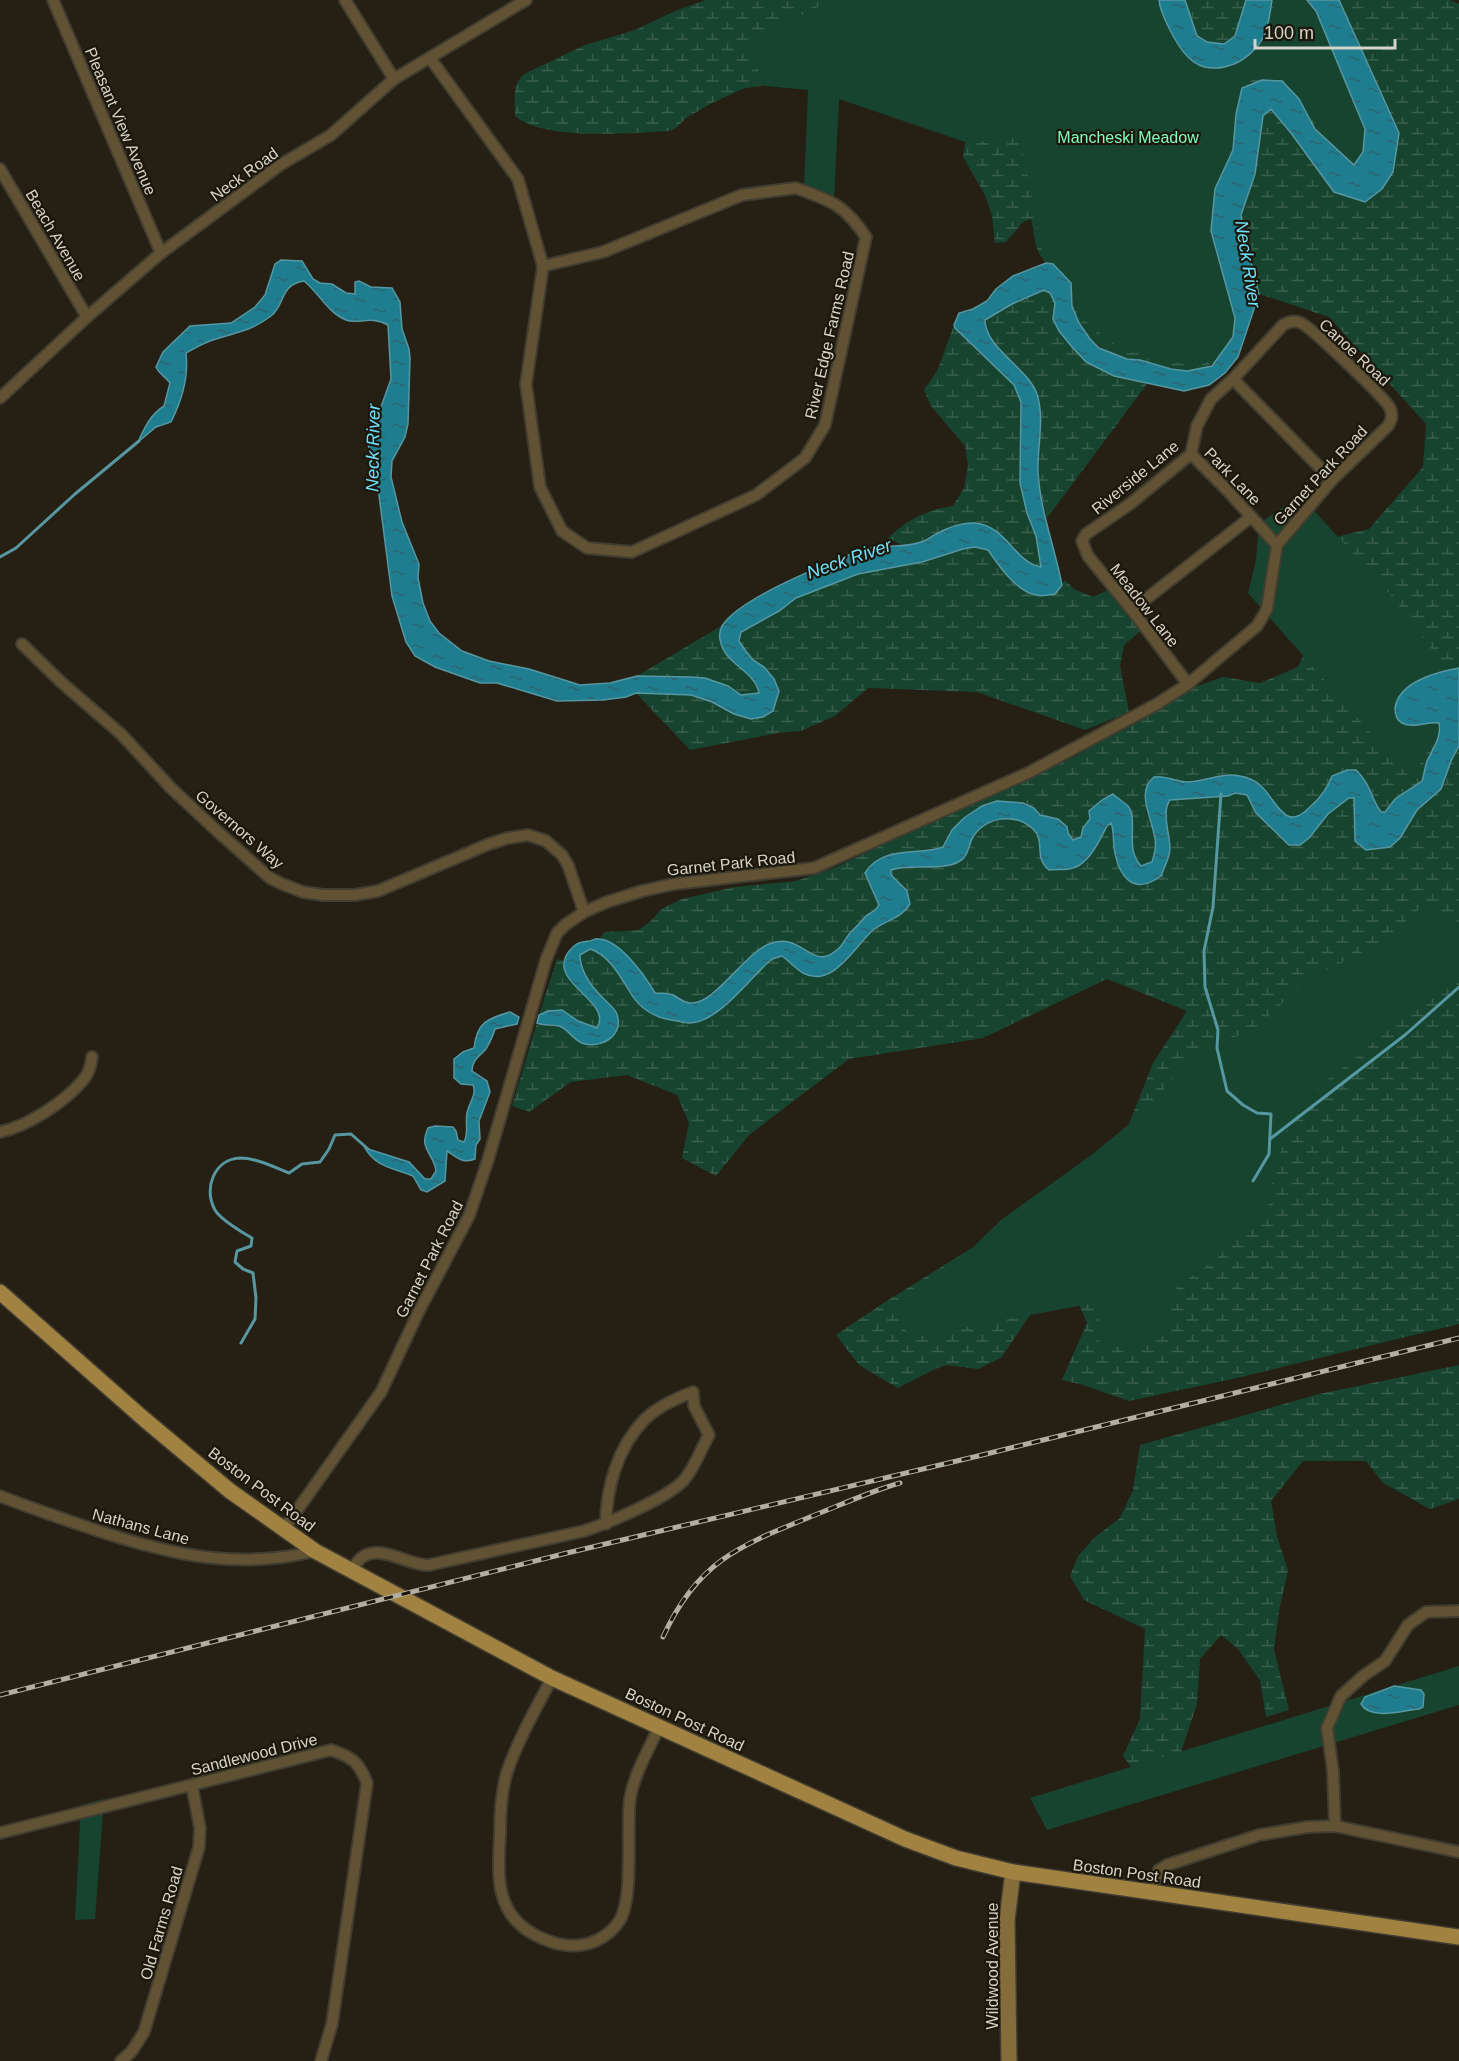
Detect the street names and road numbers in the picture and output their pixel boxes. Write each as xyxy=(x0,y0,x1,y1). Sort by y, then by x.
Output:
street label: Pleasant View Avenue xyxy=(82,45,159,198)
street label: Neck Road xyxy=(207,144,281,205)
street label: Beach Avenue xyxy=(22,186,89,284)
street label: River Edge Farms Road xyxy=(802,250,857,421)
street label: Canoe Road xyxy=(1316,316,1393,389)
street label: Garnet Park Road xyxy=(1270,422,1371,528)
street label: Riverside Lane xyxy=(1088,437,1182,518)
street label: Park Lane xyxy=(1201,444,1264,509)
street label: Meadow Lane xyxy=(1107,560,1182,650)
street label: Governors Way xyxy=(192,787,287,872)
street label: Garnet Park Road xyxy=(666,848,796,879)
street label: Garnet Park Road xyxy=(393,1198,466,1321)
street label: Boston Post Road xyxy=(205,1444,318,1535)
street label: Nathans Lane xyxy=(91,1505,191,1548)
street label: Boston Post Road xyxy=(623,1684,747,1754)
street label: Sandlewood Drive xyxy=(189,1731,319,1778)
street label: Boston Post Road xyxy=(1072,1856,1202,1891)
street label: Old Farms Road xyxy=(137,1864,186,1982)
street label: Wildwood Avenue xyxy=(984,1902,1001,2029)

